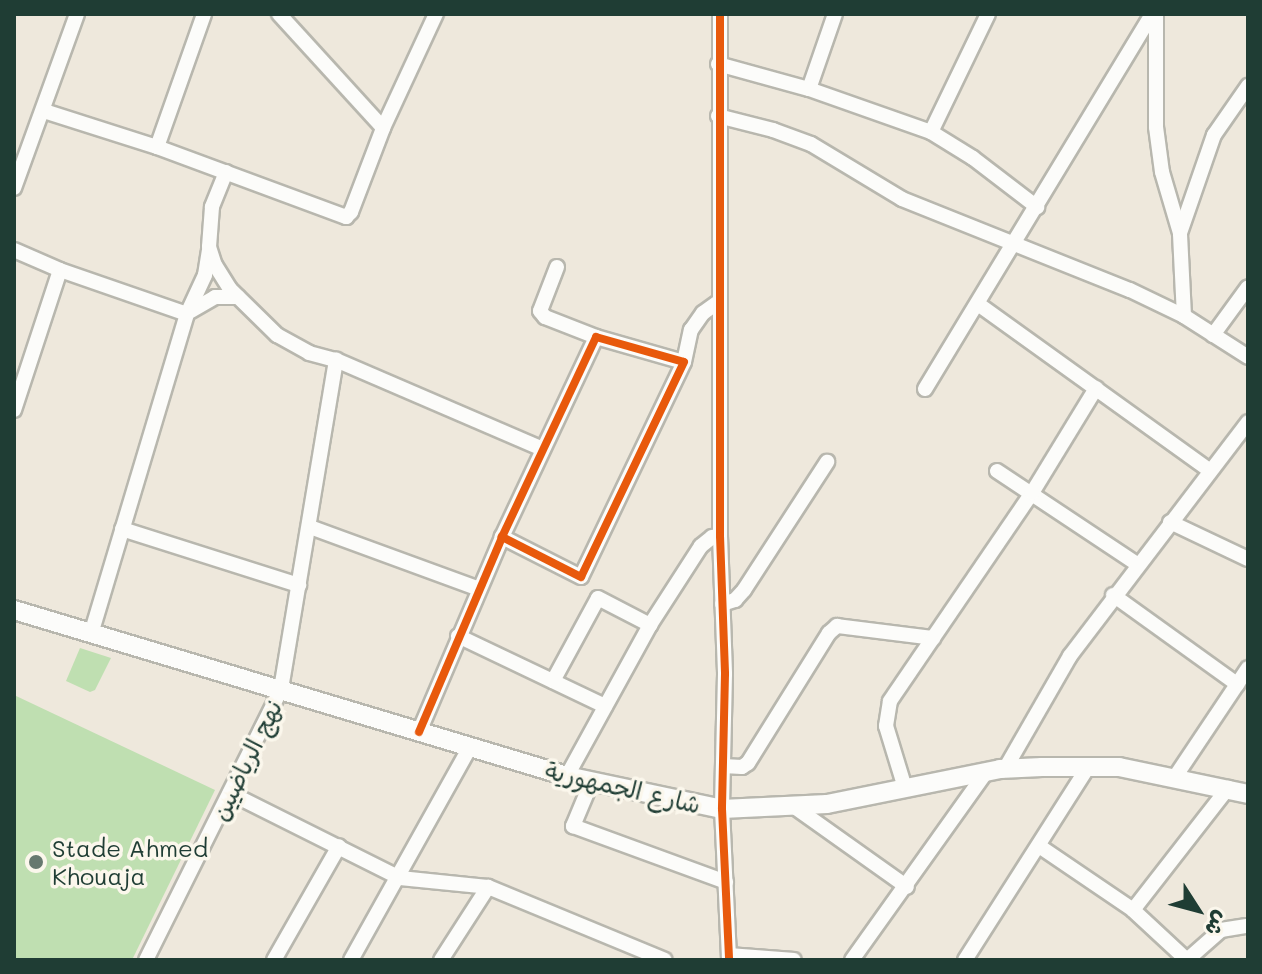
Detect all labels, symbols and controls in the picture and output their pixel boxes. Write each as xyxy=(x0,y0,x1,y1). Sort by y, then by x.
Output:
street label: نهج الرياضيين xyxy=(204,695,288,825)
street label: شارع الجمهورية xyxy=(543,755,703,819)
place label: Stade Ahmed Khouaja xyxy=(52,834,208,890)
marker: Stade Ahmed Khouaja xyxy=(27,853,45,871)
north arrow xyxy=(1158,870,1238,950)
text: ش xyxy=(1199,906,1237,943)

